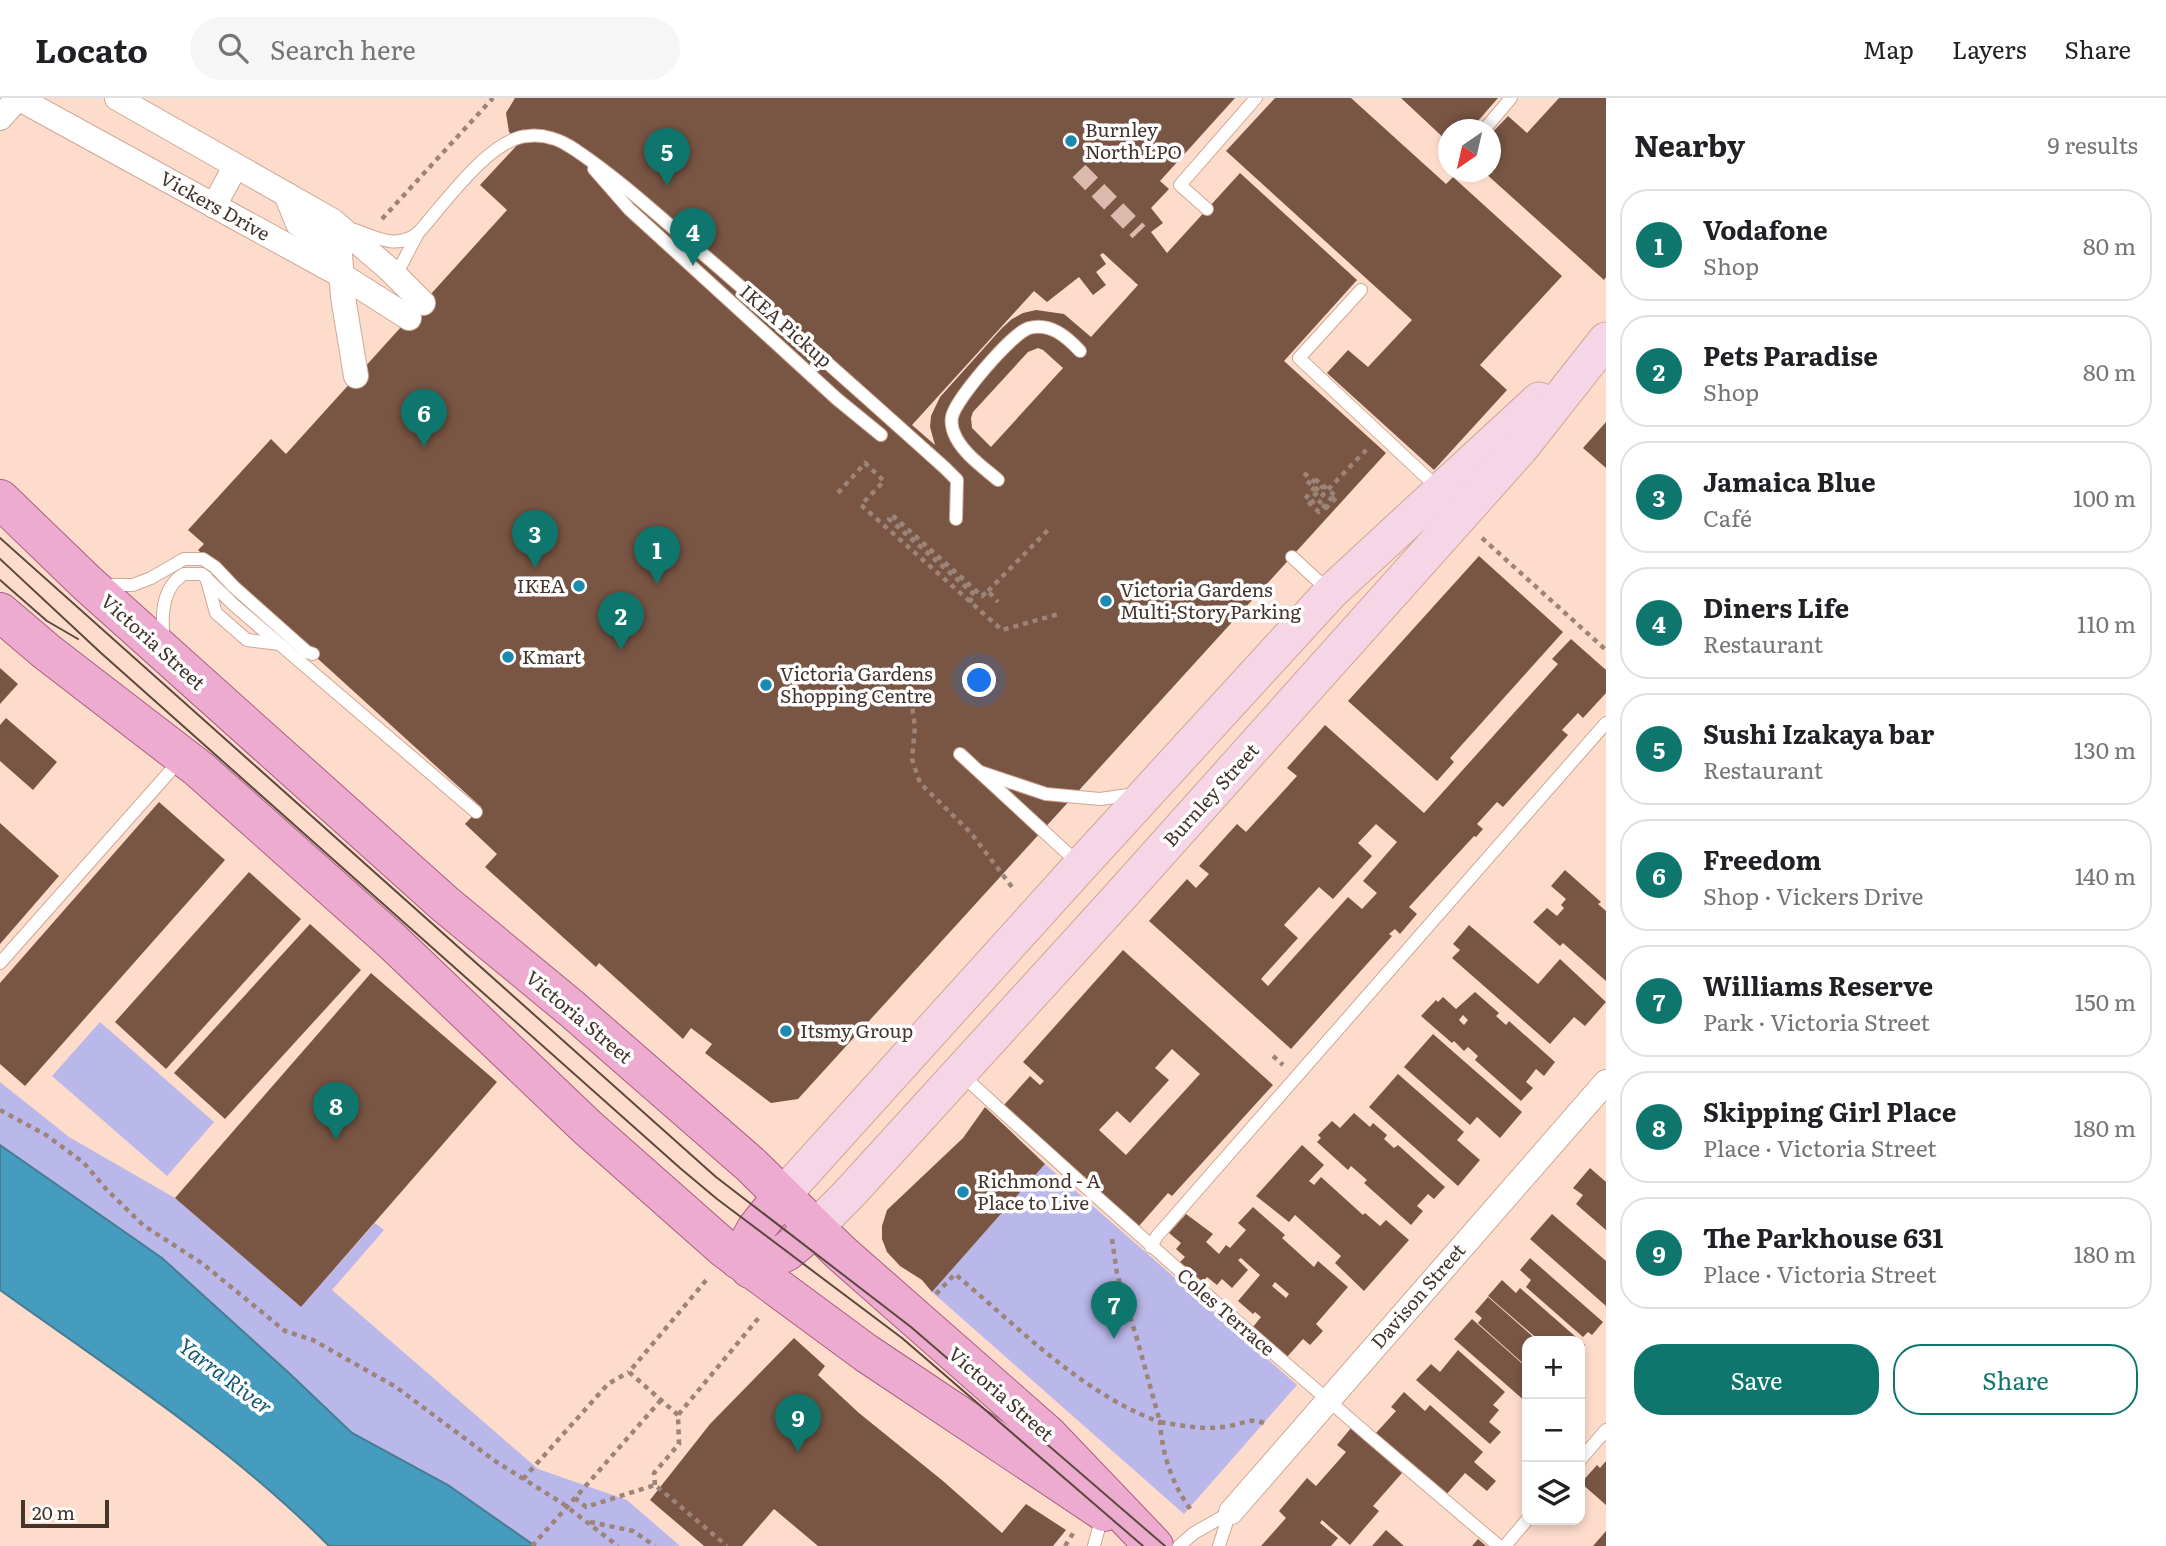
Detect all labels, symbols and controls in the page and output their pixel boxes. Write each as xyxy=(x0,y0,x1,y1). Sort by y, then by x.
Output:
search box xyxy=(190,17,680,80)
text: Locato xyxy=(35,24,148,73)
icon: search xyxy=(214,29,252,67)
text: Search here xyxy=(270,29,416,68)
text: Map xyxy=(1863,31,1914,66)
text: Layers xyxy=(1952,31,2026,66)
text: Share xyxy=(2064,31,2131,66)
place label: Burnley North LPO xyxy=(1085,115,1182,165)
north arrow xyxy=(1438,119,1501,182)
text: Nearby xyxy=(1634,122,1745,166)
text: 9 results xyxy=(2048,127,2138,161)
pin: 5 xyxy=(644,128,690,186)
marker: Burnley North LPO xyxy=(1063,133,1079,149)
street label: Vickers Drive xyxy=(155,163,276,247)
pin: 4 xyxy=(670,208,716,266)
text: Vodafone xyxy=(1703,209,1828,248)
text: 1 xyxy=(1654,228,1664,262)
text: 80 m xyxy=(2083,228,2136,262)
text: Shop xyxy=(1703,248,1759,282)
street label: IKEA Pickup xyxy=(734,277,839,373)
text: Pets Paradise xyxy=(1703,335,1878,374)
text: 2 xyxy=(1653,354,1665,388)
text: 80 m xyxy=(2083,354,2136,388)
text: Shop xyxy=(1703,374,1759,408)
pin: 6 xyxy=(401,389,447,447)
text: Jamaica Blue xyxy=(1703,461,1876,500)
text: 3 xyxy=(1653,480,1665,514)
text: 100 m xyxy=(2073,480,2136,514)
text: Café xyxy=(1703,500,1752,534)
pin: 3 xyxy=(512,510,558,568)
pin: 1 xyxy=(634,526,680,584)
place label: IKEA xyxy=(517,571,565,599)
place label: Victoria Gardens Multi-Story Parking xyxy=(1120,575,1301,625)
marker: IKEA xyxy=(571,578,587,594)
street label: Victoria Street xyxy=(95,587,212,696)
text: Diners Life xyxy=(1703,587,1849,626)
pin: 2 xyxy=(598,592,644,650)
marker: Victoria Gardens Multi-Story Parking xyxy=(1098,593,1114,609)
text: 4 xyxy=(1652,606,1666,640)
text: 110 m xyxy=(2077,606,2136,640)
text: Restaurant xyxy=(1703,626,1823,660)
place label: Kmart xyxy=(522,642,582,670)
marker: Kmart xyxy=(500,649,516,665)
place label: Victoria Gardens Shopping Centre xyxy=(780,659,933,709)
your location xyxy=(962,663,996,697)
marker: Victoria Gardens Shopping Centre xyxy=(758,677,774,693)
text: Sushi Izakaya bar xyxy=(1703,713,1934,752)
text: 5 xyxy=(1653,732,1665,766)
text: 130 m xyxy=(2074,732,2136,766)
street label: Burnley Street xyxy=(1156,736,1265,852)
text: Restaurant xyxy=(1703,752,1823,786)
text: Freedom xyxy=(1703,839,1821,878)
text: 6 xyxy=(1652,858,1666,892)
text: 140 m xyxy=(2075,858,2136,892)
text: Shop · Vickers Drive xyxy=(1703,878,1924,912)
street label: Victoria Street xyxy=(520,963,639,1070)
text: Williams Reserve xyxy=(1703,965,1933,1004)
text: 7 xyxy=(1653,984,1665,1018)
text: 150 m xyxy=(2075,984,2136,1018)
text: Park · Victoria Street xyxy=(1703,1004,1930,1038)
place label: Itsmy Group xyxy=(800,1016,913,1044)
marker: Itsmy Group xyxy=(778,1023,794,1039)
pin: 8 xyxy=(313,1082,359,1140)
text: Skipping Girl Place xyxy=(1703,1091,1956,1130)
text: 8 xyxy=(1652,1110,1666,1144)
text: 180 m xyxy=(2074,1110,2136,1144)
text: Place · Victoria Street xyxy=(1703,1130,1937,1164)
place label: Richmond - A Place to Live xyxy=(977,1166,1101,1216)
marker: Richmond - A Place to Live xyxy=(955,1184,971,1200)
text: The Parkhouse 631 xyxy=(1703,1217,1943,1256)
street label: Davison Street xyxy=(1363,1236,1471,1354)
text: 9 xyxy=(1652,1236,1666,1270)
text: 180 m xyxy=(2074,1236,2136,1270)
text: Place · Victoria Street xyxy=(1703,1256,1937,1290)
street label: Coles Terrace xyxy=(1171,1261,1282,1362)
pin: 7 xyxy=(1091,1281,1137,1339)
water label: Yarra River xyxy=(173,1329,280,1421)
map controls xyxy=(1522,1336,1585,1525)
button: + xyxy=(1522,1336,1585,1399)
street label: Victoria Street xyxy=(943,1339,1061,1447)
button: Save xyxy=(1634,1344,1879,1415)
button: Share xyxy=(1893,1344,2138,1415)
pin: 9 xyxy=(775,1394,821,1452)
button: − xyxy=(1522,1399,1585,1462)
button: layers xyxy=(1522,1462,1585,1525)
scale bar xyxy=(21,1497,108,1529)
text: 20 m xyxy=(32,1498,75,1526)

